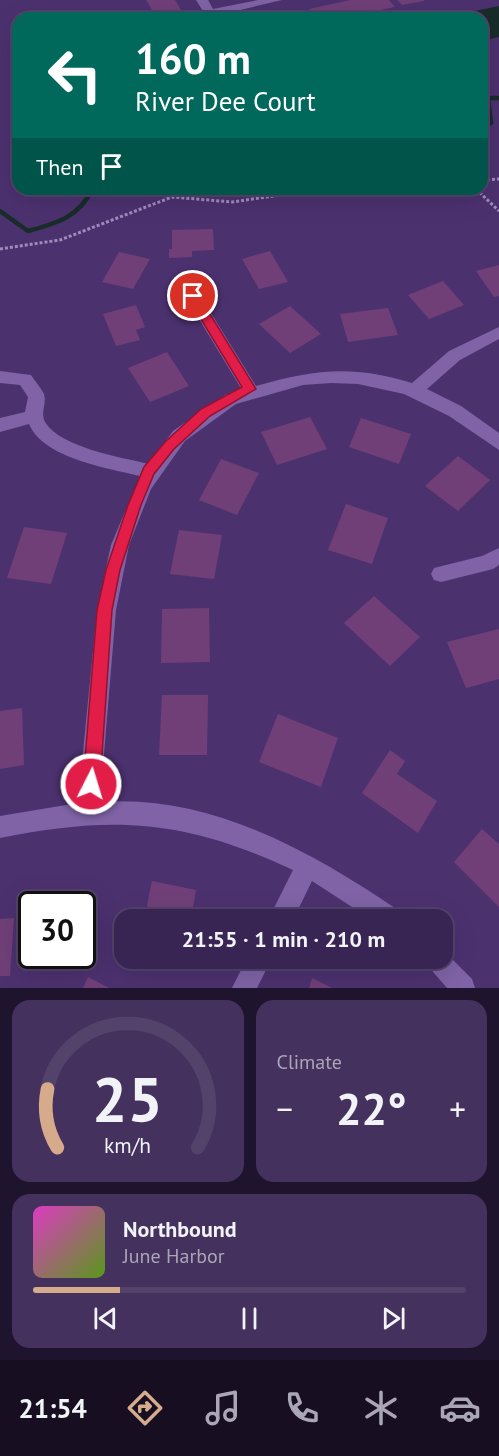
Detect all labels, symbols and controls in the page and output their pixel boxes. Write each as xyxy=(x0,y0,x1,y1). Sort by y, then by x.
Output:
text: 160 m xyxy=(135,31,251,86)
icon: left xyxy=(36,36,114,114)
text: River Dee Court xyxy=(135,84,316,118)
icon: arrive xyxy=(95,150,128,183)
text: Then xyxy=(36,153,83,181)
pin xyxy=(167,270,218,321)
icon: arrive xyxy=(176,279,209,312)
position arrow xyxy=(59,752,123,816)
speed limit sign: 30 xyxy=(18,891,96,969)
text: 21:55 · 1 min · 210 m xyxy=(182,925,385,953)
text: Climate xyxy=(277,1049,342,1075)
text: 25 xyxy=(92,1058,163,1139)
text: 22° xyxy=(336,1079,407,1137)
text: − xyxy=(277,1087,293,1130)
text: + xyxy=(449,1087,466,1130)
text: km/h xyxy=(104,1131,151,1159)
text: Northbound xyxy=(123,1215,237,1243)
text: June Harbor xyxy=(123,1243,225,1269)
icon: previous xyxy=(89,1302,122,1335)
icon: pause xyxy=(233,1302,266,1335)
icon: next xyxy=(377,1302,410,1335)
icon: directions xyxy=(124,1387,166,1429)
icon: music xyxy=(202,1387,244,1429)
icon: phone xyxy=(281,1387,323,1429)
icon: climate xyxy=(360,1387,402,1429)
icon: car xyxy=(439,1387,481,1429)
text: 21:54 xyxy=(18,1391,87,1425)

